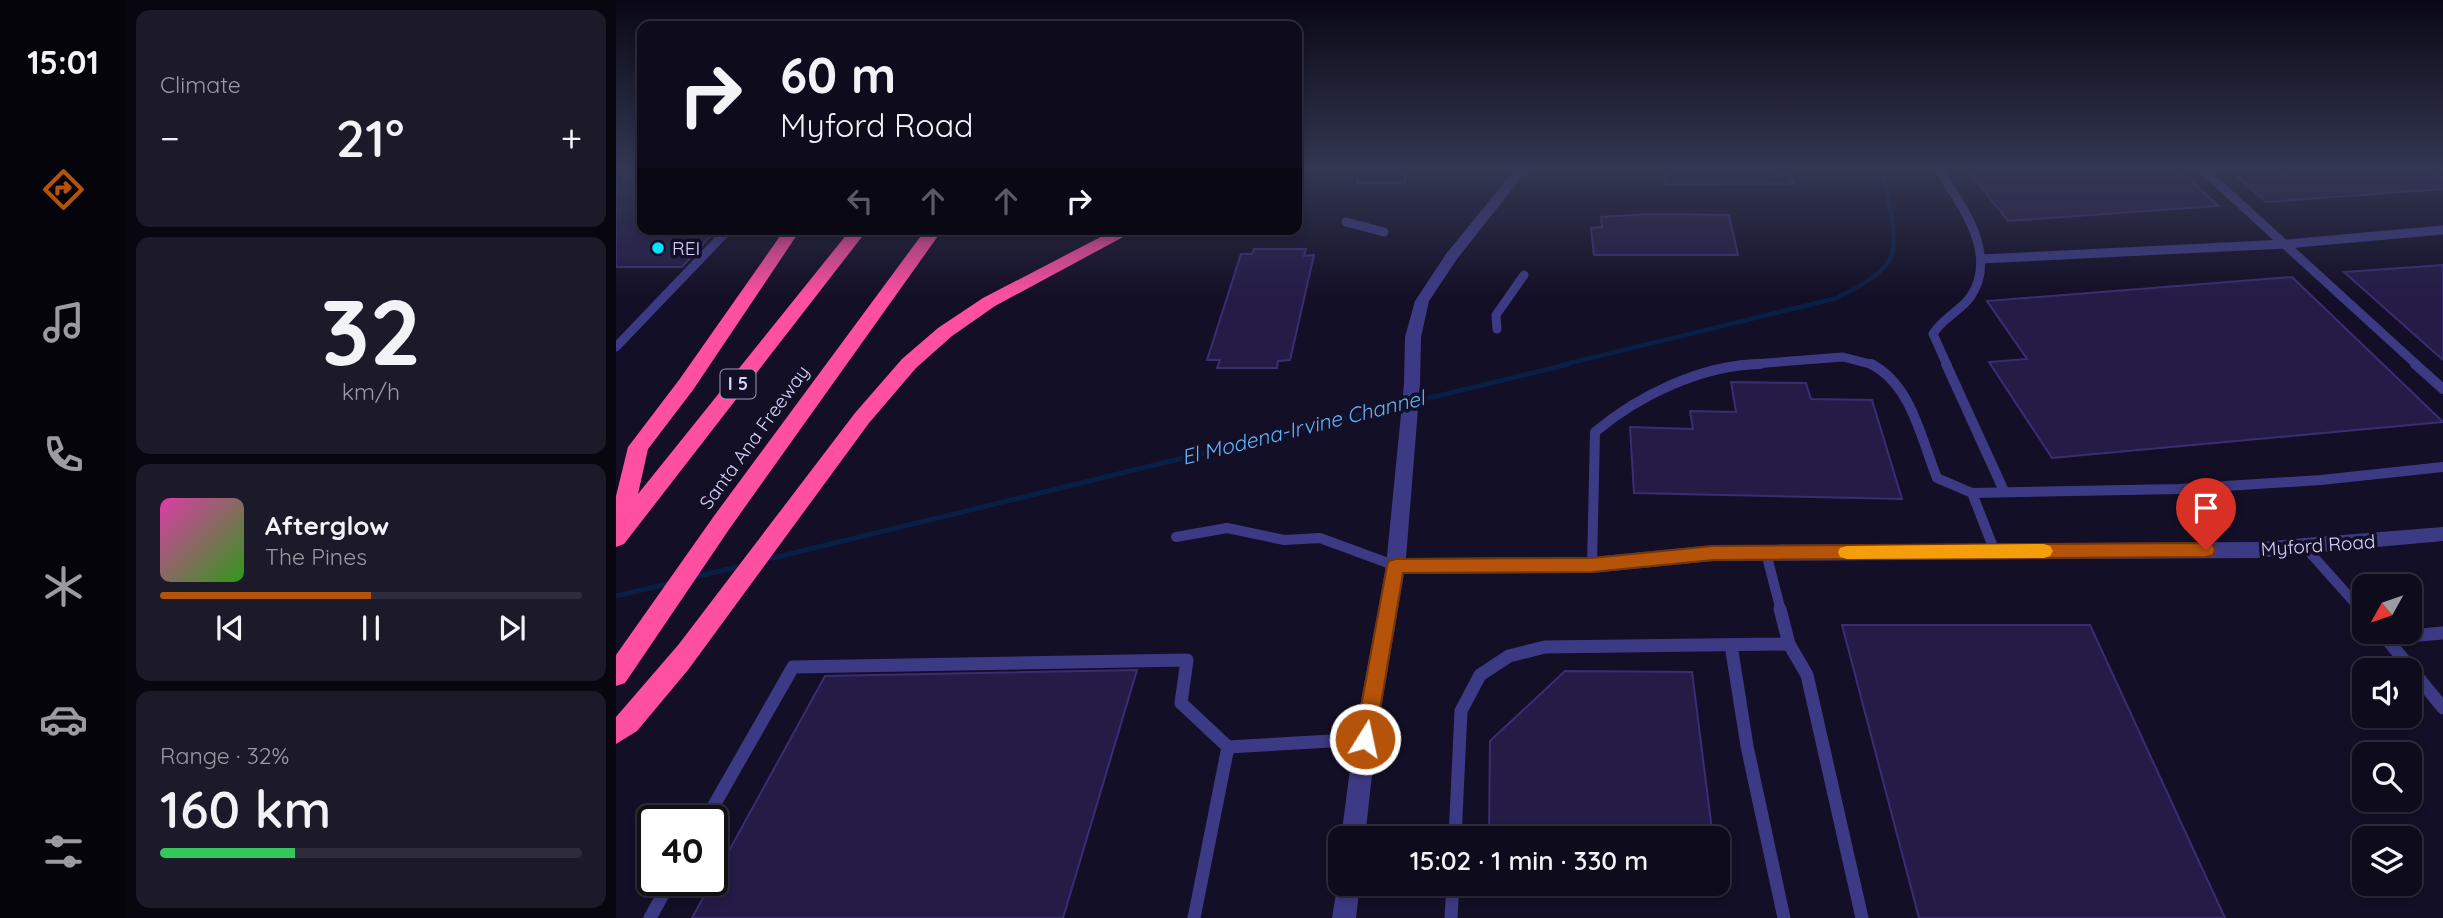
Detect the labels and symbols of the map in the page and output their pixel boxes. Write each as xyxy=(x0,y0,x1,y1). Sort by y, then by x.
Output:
place label: REI xyxy=(672,236,700,260)
marker: REI xyxy=(650,240,666,256)
street label: Santa Ana Freeway xyxy=(694,360,814,514)
road number: I 5 xyxy=(720,370,756,398)
water label: El Modena-Irvine Channel xyxy=(1179,384,1429,470)
pin xyxy=(2176,478,2236,550)
street label: Myford Road xyxy=(2260,529,2376,561)
north arrow xyxy=(2352,574,2422,644)
position arrow xyxy=(1328,702,1402,776)
speed limit sign: 40 xyxy=(637,805,728,896)

